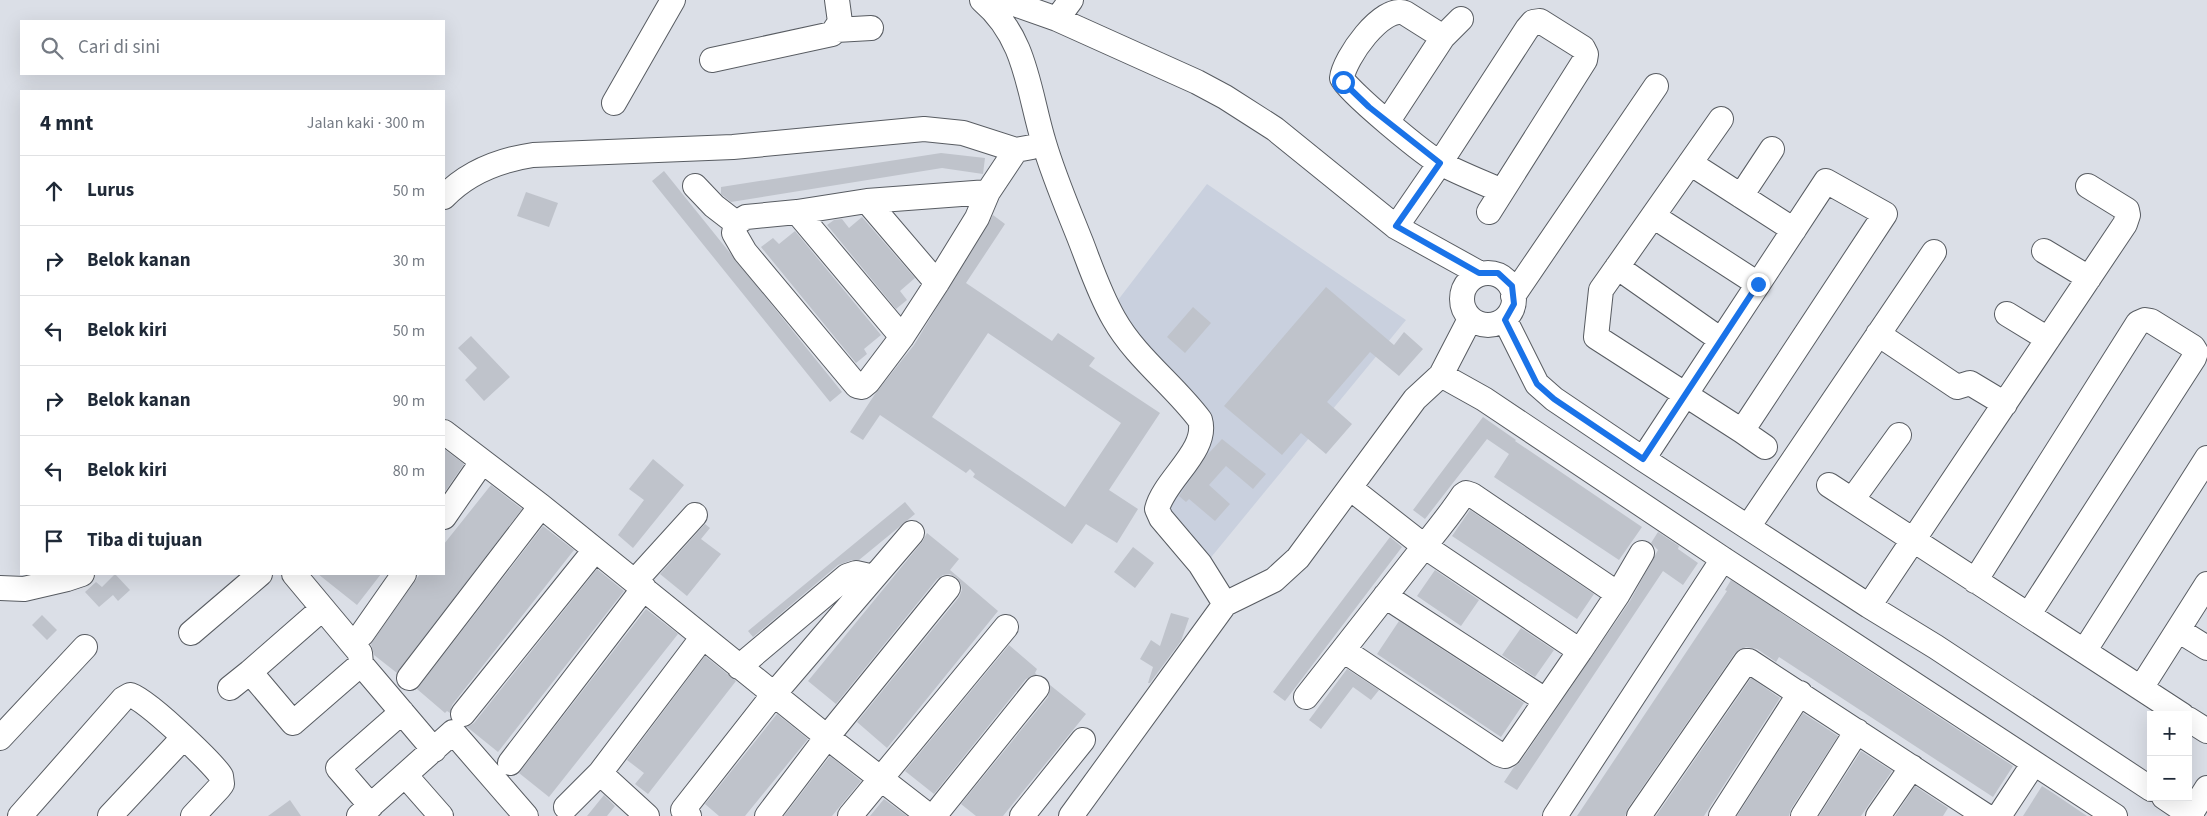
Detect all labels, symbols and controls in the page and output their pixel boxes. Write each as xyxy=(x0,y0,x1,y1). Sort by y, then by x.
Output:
search box xyxy=(20,20,445,75)
icon: search xyxy=(38,34,66,62)
text: Cari di sini xyxy=(78,34,160,61)
route start xyxy=(1332,71,1355,94)
text: 4 mnt xyxy=(40,108,93,138)
text: Jalan kaki · 300 m xyxy=(307,112,425,134)
icon: ahead xyxy=(40,177,68,205)
text: Lurus xyxy=(87,177,134,204)
text: 50 m xyxy=(393,180,425,202)
icon: right xyxy=(40,247,68,275)
text: Belok kanan xyxy=(87,247,191,274)
text: 30 m xyxy=(393,250,425,272)
route end xyxy=(1747,273,1770,296)
icon: left xyxy=(40,317,68,345)
text: Belok kiri xyxy=(87,317,167,344)
text: 50 m xyxy=(393,320,425,342)
icon: right xyxy=(40,387,68,415)
text: Belok kanan xyxy=(87,387,191,414)
text: 90 m xyxy=(393,390,425,412)
icon: left xyxy=(40,457,68,485)
text: Belok kiri xyxy=(87,457,167,484)
text: 80 m xyxy=(393,460,425,482)
icon: arrive xyxy=(40,527,68,555)
text: Tiba di tujuan xyxy=(87,527,202,554)
map controls xyxy=(2147,711,2192,801)
button: + xyxy=(2147,711,2192,756)
button: − xyxy=(2147,756,2192,801)

